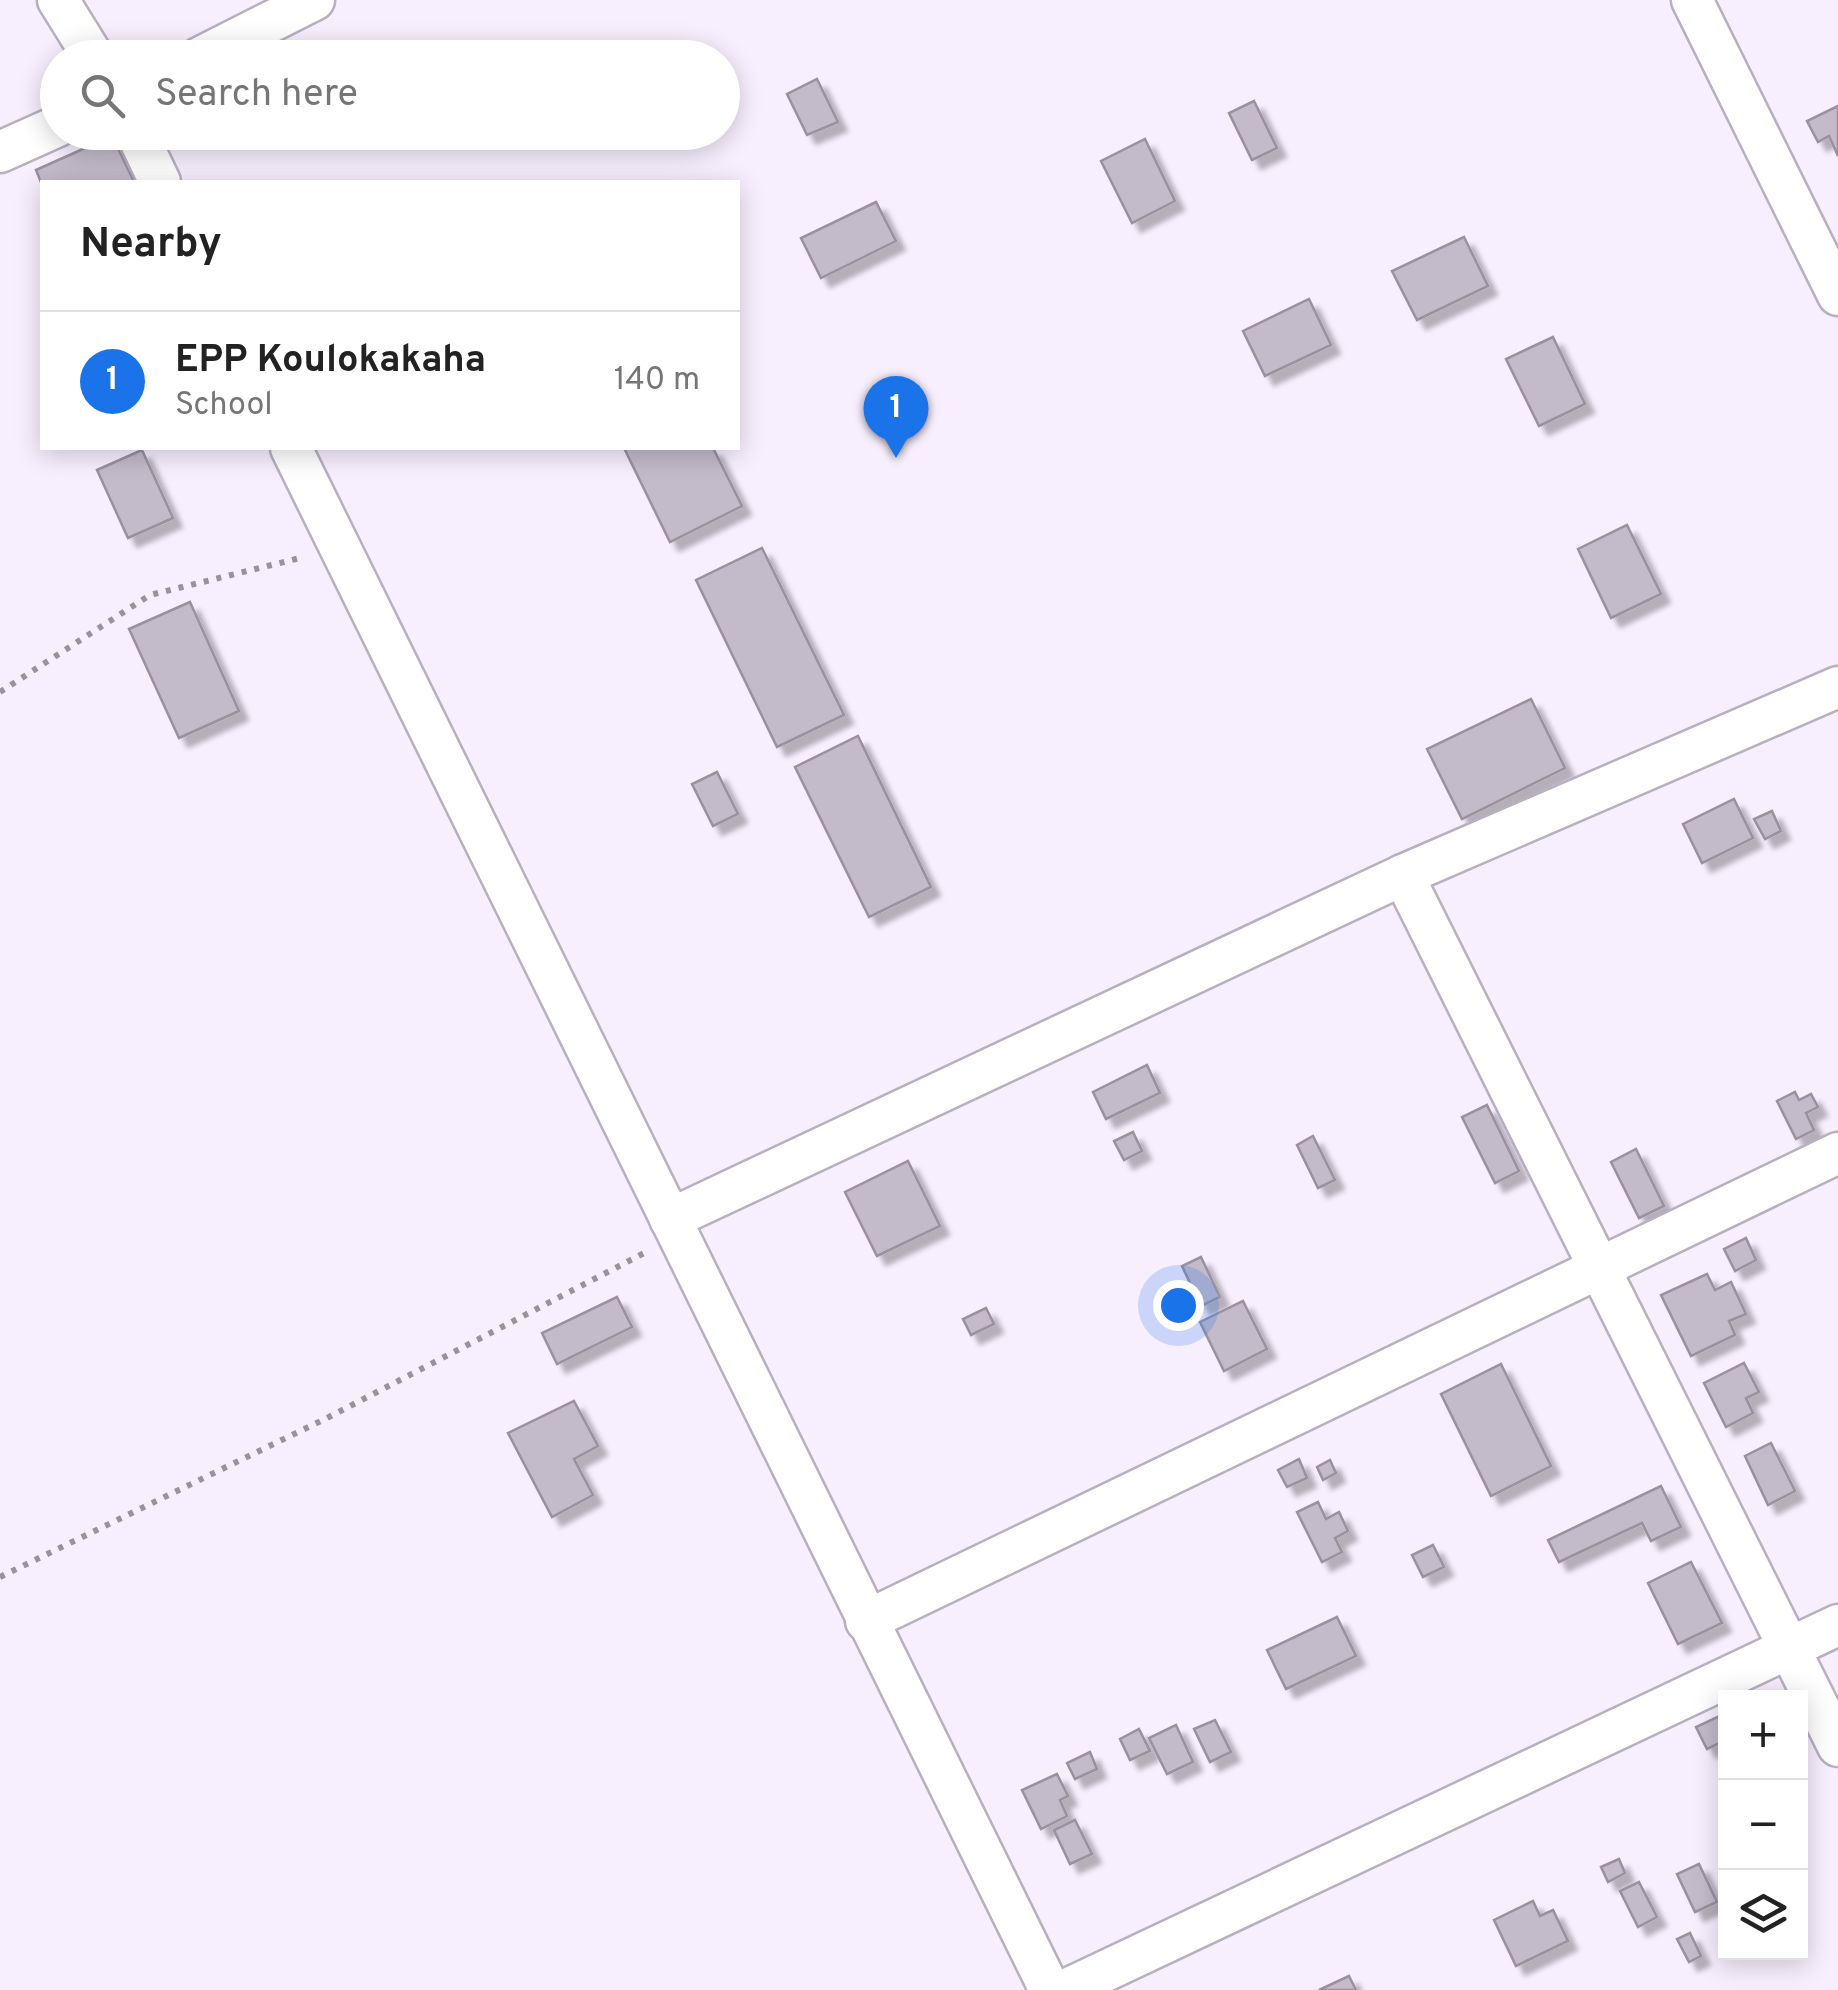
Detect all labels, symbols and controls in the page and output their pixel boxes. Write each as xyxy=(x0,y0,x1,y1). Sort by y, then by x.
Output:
search box xyxy=(40,40,740,150)
icon: search xyxy=(75,68,130,123)
text: Search here xyxy=(155,71,358,120)
text: Nearby xyxy=(80,219,222,272)
text: EPP Koulokakaha xyxy=(175,337,486,386)
text: 1 xyxy=(106,361,119,401)
text: 140 m xyxy=(614,361,700,401)
pin: 1 xyxy=(864,376,928,458)
text: School xyxy=(175,386,273,426)
your location xyxy=(1153,1280,1204,1331)
map controls xyxy=(1718,1690,1808,1960)
button: + xyxy=(1718,1690,1808,1780)
button: − xyxy=(1718,1780,1808,1870)
button: layers xyxy=(1718,1870,1808,1960)

